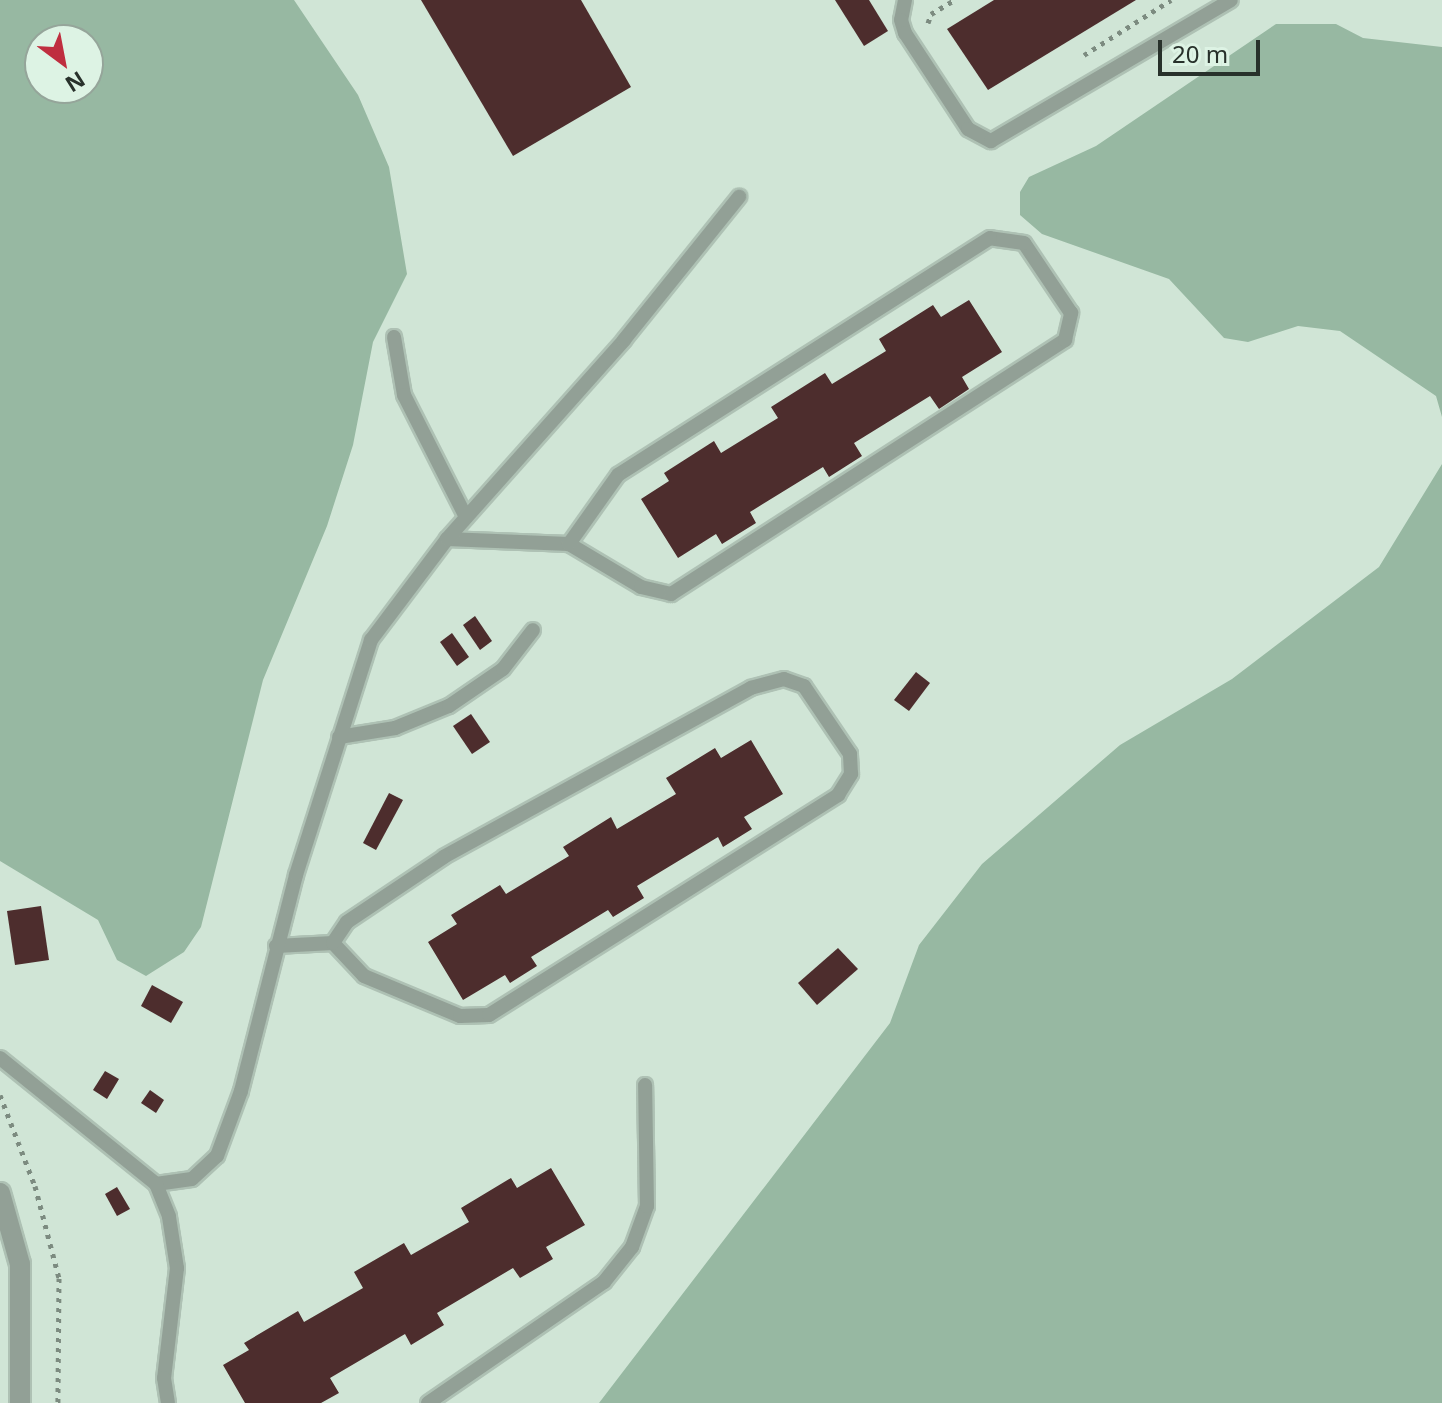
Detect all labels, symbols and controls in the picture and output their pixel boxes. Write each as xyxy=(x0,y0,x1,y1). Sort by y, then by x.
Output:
north arrow xyxy=(24,24,104,104)
scale bar xyxy=(1162,24,1264,74)
text: 20 m xyxy=(1172,37,1228,70)
text: N xyxy=(60,65,91,100)

